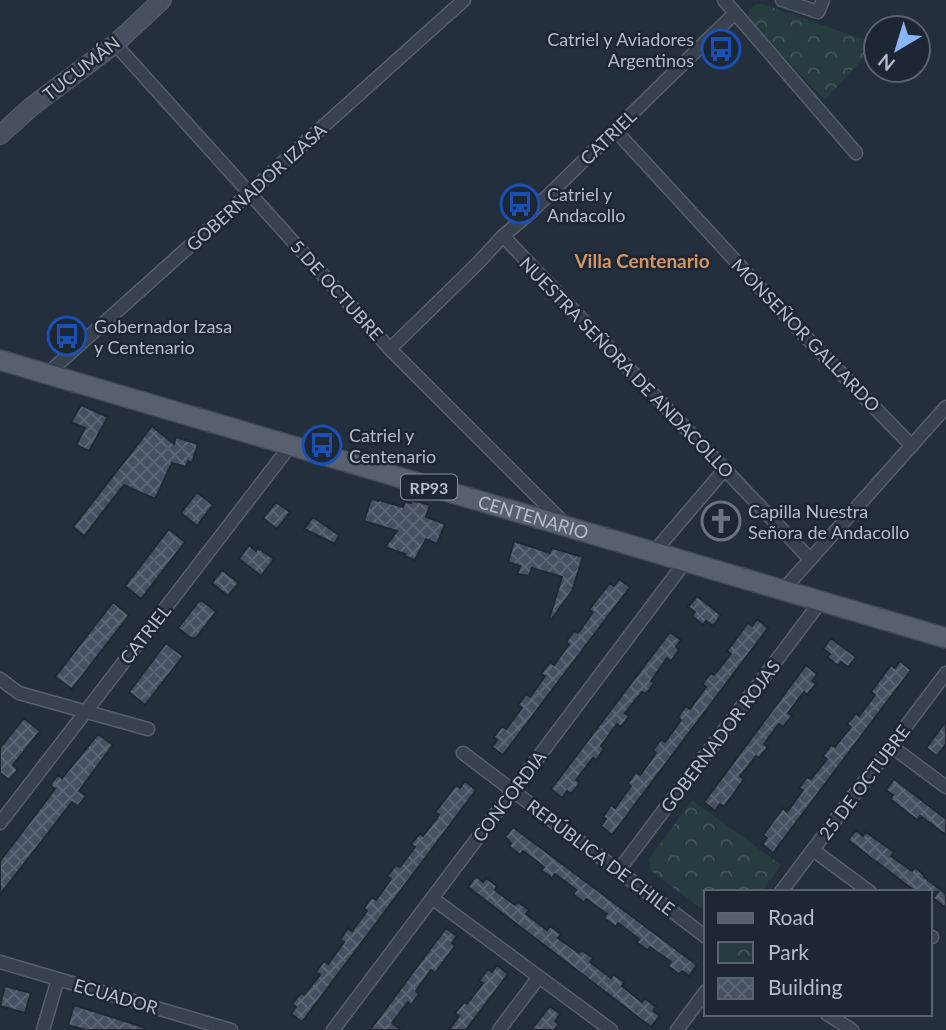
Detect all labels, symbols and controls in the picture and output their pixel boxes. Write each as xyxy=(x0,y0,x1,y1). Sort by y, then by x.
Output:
north arrow xyxy=(862,14,932,84)
place label: Catriel y Aviadores Argentinos xyxy=(547,28,694,71)
bus stop icon: Catriel y Aviadores Argentinos xyxy=(700,28,742,70)
street label: TUCUMÁN xyxy=(38,31,124,105)
text: N xyxy=(873,49,899,76)
street label: CATRIEL xyxy=(575,105,641,169)
street label: GOBERNADOR IZASA xyxy=(182,118,331,256)
bus stop icon: Catriel y Andacollo xyxy=(499,183,541,225)
place label: Catriel y Andacollo xyxy=(547,183,626,226)
street label: 5 DE OCTUBRE xyxy=(286,235,388,345)
district label: Villa Centenario xyxy=(573,249,710,272)
street label: NUESTRA SEÑORA DE ANDACOLLO xyxy=(515,252,739,482)
street label: MONSEÑOR GALLARDO xyxy=(727,254,885,416)
bus stop icon: Gobernador Izasa y Centenario xyxy=(46,315,88,357)
place label: Gobernador Izasa y Centenario xyxy=(94,315,232,358)
bus stop icon: Catriel y Centenario xyxy=(301,424,343,466)
place label: Catriel y Centenario xyxy=(349,424,436,467)
road number: RP93 xyxy=(401,474,457,500)
street label: CENTENARIO xyxy=(476,490,591,543)
church icon: Capilla Nuestra Señora de Andacollo xyxy=(700,500,742,542)
place label: Capilla Nuestra Señora de Andacollo xyxy=(748,500,910,543)
street label: CATRIEL xyxy=(115,600,175,668)
street label: GOBERNADOR ROJAS xyxy=(656,655,784,817)
street label: 25 DE OCTUBRE xyxy=(814,720,914,844)
street label: CONCORDIA xyxy=(468,745,551,846)
street label: REPÚBLICA DE CHILE xyxy=(523,794,679,920)
legend xyxy=(704,890,932,1016)
text: Road xyxy=(768,904,815,929)
text: Park xyxy=(768,939,809,964)
street label: ECUADOR xyxy=(71,973,161,1019)
text: Building xyxy=(768,974,843,999)

